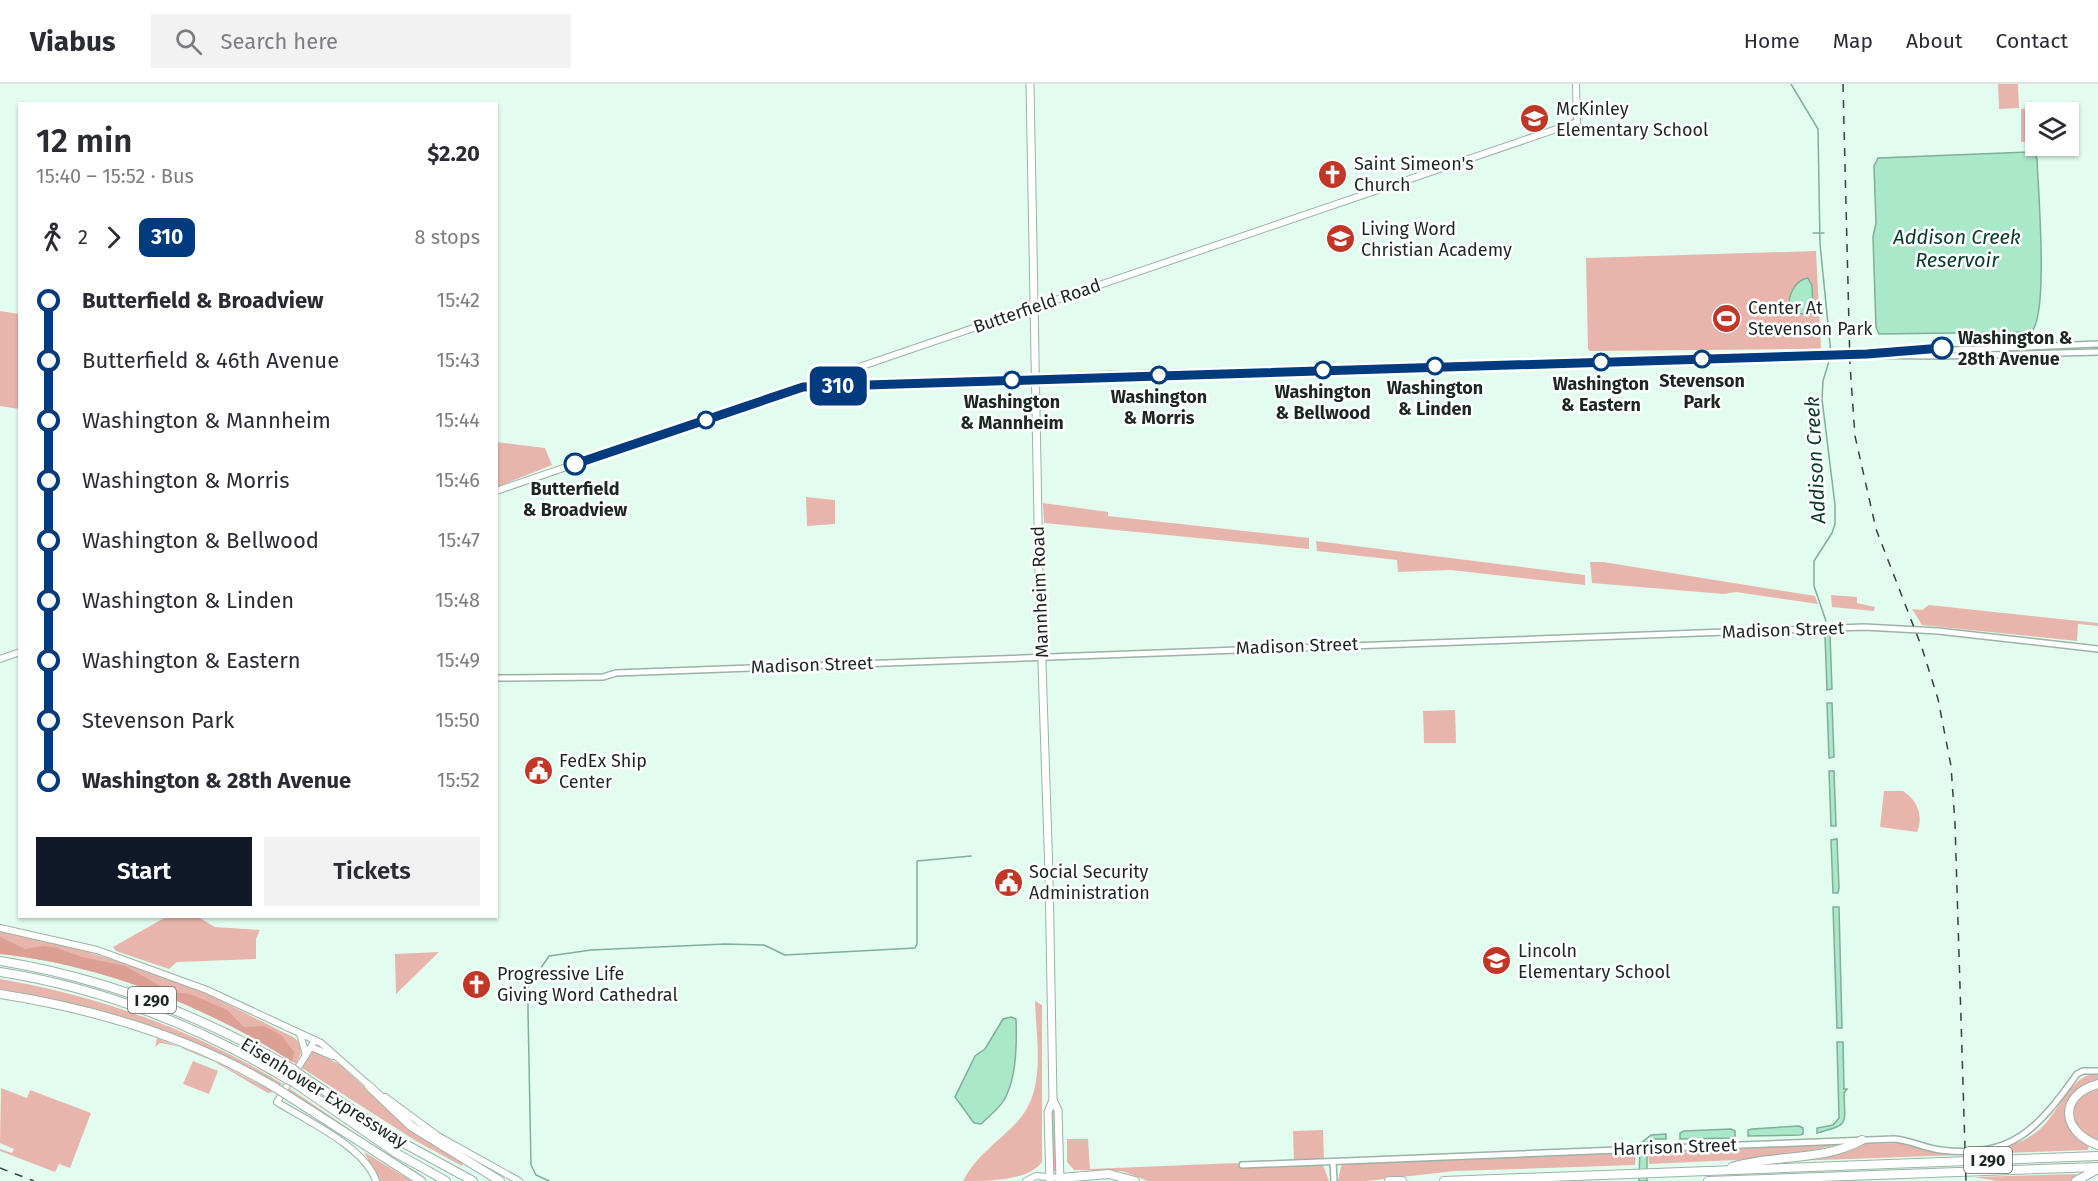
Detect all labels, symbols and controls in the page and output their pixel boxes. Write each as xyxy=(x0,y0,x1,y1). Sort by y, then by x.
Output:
search box xyxy=(151,14,571,68)
text: Viabus xyxy=(30,25,115,58)
icon: search xyxy=(172,25,205,58)
text: Search here xyxy=(220,28,338,55)
text: Home xyxy=(1744,28,1800,54)
text: Map xyxy=(1833,28,1873,54)
text: About xyxy=(1906,28,1963,54)
text: Contact xyxy=(1996,28,2068,54)
place label: McKinley Elementary School xyxy=(1556,98,1708,141)
map controls xyxy=(2025,102,2079,156)
button: layers xyxy=(2025,102,2079,156)
school or university icon: McKinley Elementary School xyxy=(1519,103,1551,135)
text: 12 min xyxy=(36,121,132,161)
text: $2.20 xyxy=(427,140,480,167)
place label: Saint Simeon's Church xyxy=(1354,153,1474,196)
church icon: Saint Simeon's Church xyxy=(1317,158,1349,190)
text: 15:40 – 15:52 · Bus xyxy=(36,164,194,188)
place label: Living Word Christian Academy xyxy=(1361,218,1512,261)
icon: walk xyxy=(36,221,69,254)
icon: forward xyxy=(97,221,130,254)
school or university icon: Living Word Christian Academy xyxy=(1324,223,1356,255)
text: 310 xyxy=(151,224,183,250)
text: 2 xyxy=(78,225,88,249)
text: 8 stops xyxy=(415,225,480,249)
water label: Addison Creek Reservoir xyxy=(1892,225,2021,272)
street label: Butterfield Road xyxy=(970,274,1104,338)
text: Butterfield & Broadview xyxy=(82,287,324,314)
text: 15:42 xyxy=(436,288,480,312)
place label: Center At Stevenson Park xyxy=(1748,297,1873,340)
sports icon: Center At Stevenson Park xyxy=(1711,302,1743,334)
place label: Washington & 28th Avenue xyxy=(1958,327,2073,370)
marker: Washington & 28th Avenue xyxy=(1931,337,1953,359)
text: Butterfield & 46th Avenue xyxy=(82,347,339,374)
text: 15:43 xyxy=(436,348,480,372)
marker: Stevenson Park xyxy=(1693,350,1711,368)
marker: Washington & Eastern xyxy=(1592,353,1610,371)
marker: Washington & Linden xyxy=(1426,357,1444,375)
marker: Washington & Bellwood xyxy=(1314,361,1332,379)
line badge: 310 xyxy=(804,366,872,406)
marker: Washington & Morris xyxy=(1150,366,1168,384)
place label: Stevenson Park xyxy=(1659,370,1745,413)
marker: Washington & Mannheim xyxy=(1003,371,1021,389)
text: 310 xyxy=(822,373,854,399)
place label: Washington & Eastern xyxy=(1553,373,1649,416)
place label: Washington & Linden xyxy=(1387,377,1483,420)
place label: Washington & Bellwood xyxy=(1275,381,1371,424)
place label: Washington & Morris xyxy=(1111,386,1207,429)
place label: Washington & Mannheim xyxy=(960,391,1064,434)
water label: Addison Creek xyxy=(1800,396,1830,525)
text: Washington & Mannheim xyxy=(82,407,331,434)
text: 15:44 xyxy=(435,408,480,432)
unlabelled marker xyxy=(697,411,715,429)
marker: Butterfield & Broadview xyxy=(564,453,586,475)
text: Washington & Morris xyxy=(82,467,289,494)
text: 15:46 xyxy=(435,468,480,492)
place label: Butterfield & Broadview xyxy=(523,478,628,521)
street label: Mannheim Road xyxy=(1027,526,1053,658)
text: Washington & Bellwood xyxy=(82,527,319,554)
text: 15:47 xyxy=(438,528,480,552)
text: Washington & Linden xyxy=(82,587,294,614)
text: 15:48 xyxy=(435,588,480,612)
street label: Madison Street xyxy=(1721,617,1845,643)
street label: Madison Street xyxy=(1235,633,1359,659)
text: Washington & Eastern xyxy=(82,647,301,674)
text: 15:49 xyxy=(436,648,480,672)
street label: Madison Street xyxy=(750,652,874,678)
text: Stevenson Park xyxy=(82,707,234,734)
text: 15:50 xyxy=(435,708,480,732)
place label: FedEx Ship Center xyxy=(559,750,647,793)
public building icon: FedEx Ship Center xyxy=(522,755,554,787)
text: Washington & 28th Avenue xyxy=(82,767,351,794)
text: 15:52 xyxy=(437,768,480,792)
button: Start xyxy=(36,837,252,906)
button: Tickets xyxy=(264,837,480,906)
place label: Social Security Administration xyxy=(1029,861,1150,904)
public building icon: Social Security Administration xyxy=(992,866,1024,898)
place label: Lincoln Elementary School xyxy=(1518,940,1670,983)
school or university icon: Lincoln Elementary School xyxy=(1481,945,1513,977)
place label: Progressive Life Giving Word Cathedral xyxy=(497,963,678,1006)
church icon: Progressive Life Giving Word Cathedral xyxy=(460,968,492,1000)
road number: I 290 xyxy=(128,987,176,1013)
street label: Eisenhower Expressway xyxy=(237,1033,411,1153)
street label: Harrison Street xyxy=(1613,1134,1738,1160)
road number: I 290 xyxy=(1964,1147,2012,1173)

